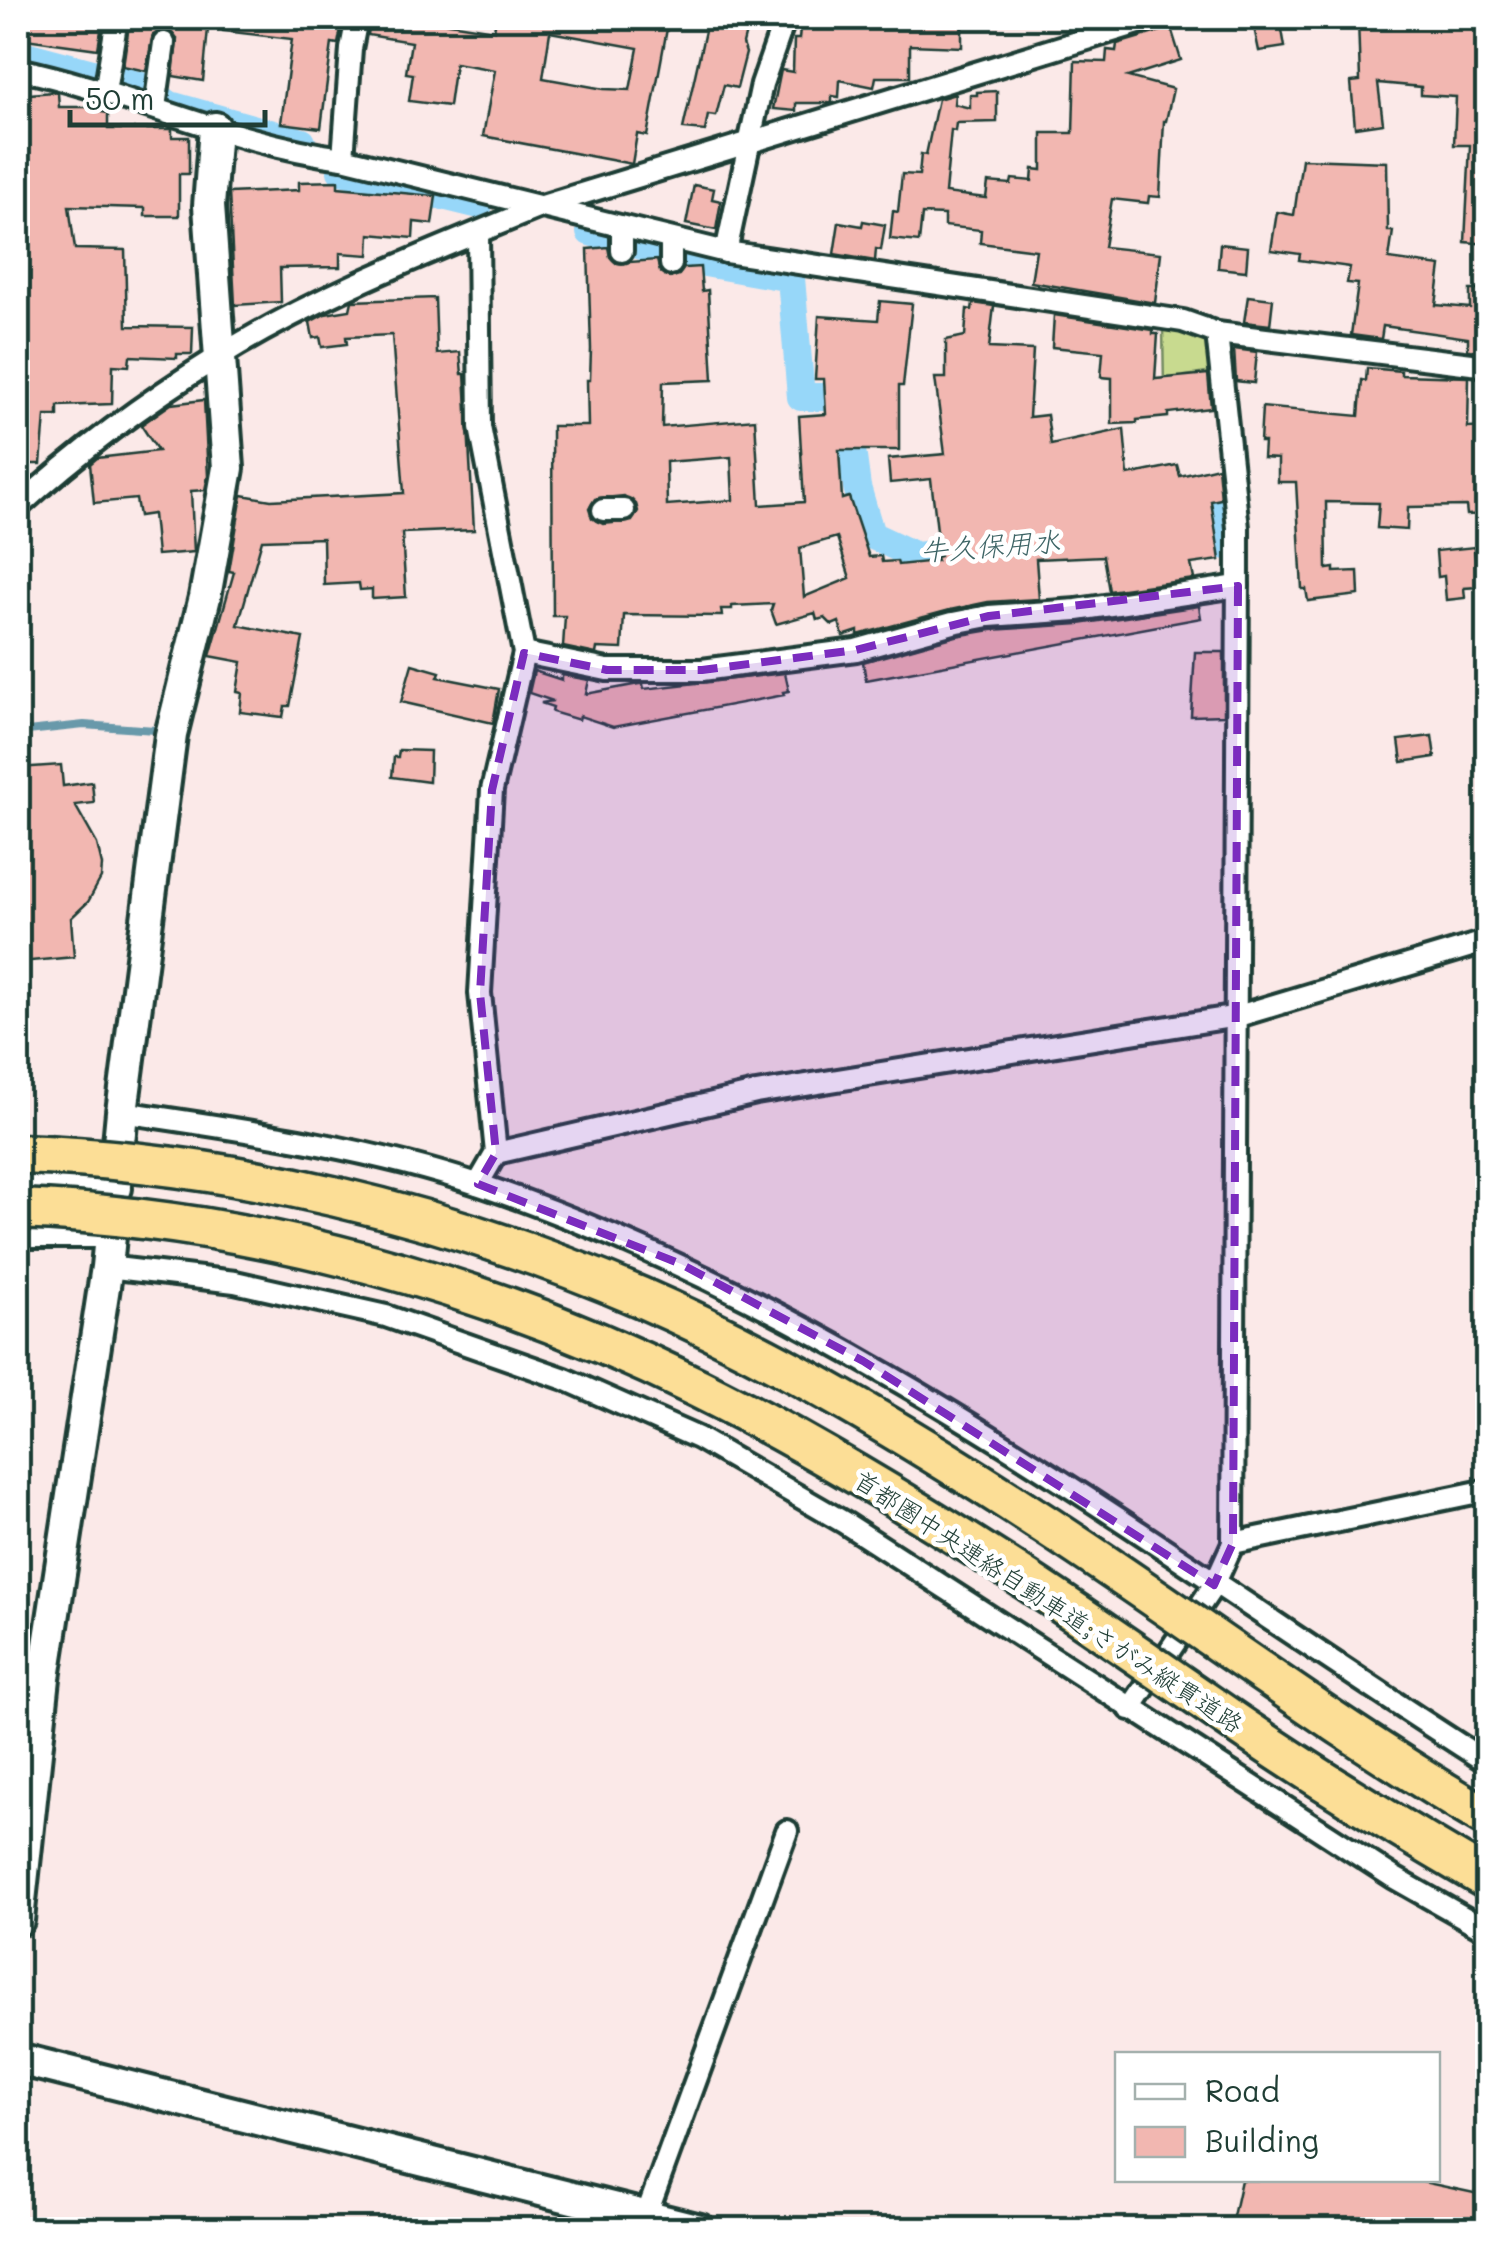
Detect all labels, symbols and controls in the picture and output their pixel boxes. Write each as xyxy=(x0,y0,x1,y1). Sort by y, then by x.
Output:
scale bar xyxy=(70,65,265,127)
text: 50 m xyxy=(85,78,155,118)
water label: 牛久保用水 xyxy=(919,522,1061,568)
street label: 首都圏中央連絡自動車道;さがみ縦貫道路 xyxy=(848,1463,1250,1739)
legend xyxy=(1115,2052,1440,2182)
text: Road xyxy=(1205,2070,1280,2110)
text: Building xyxy=(1205,2120,1319,2160)

